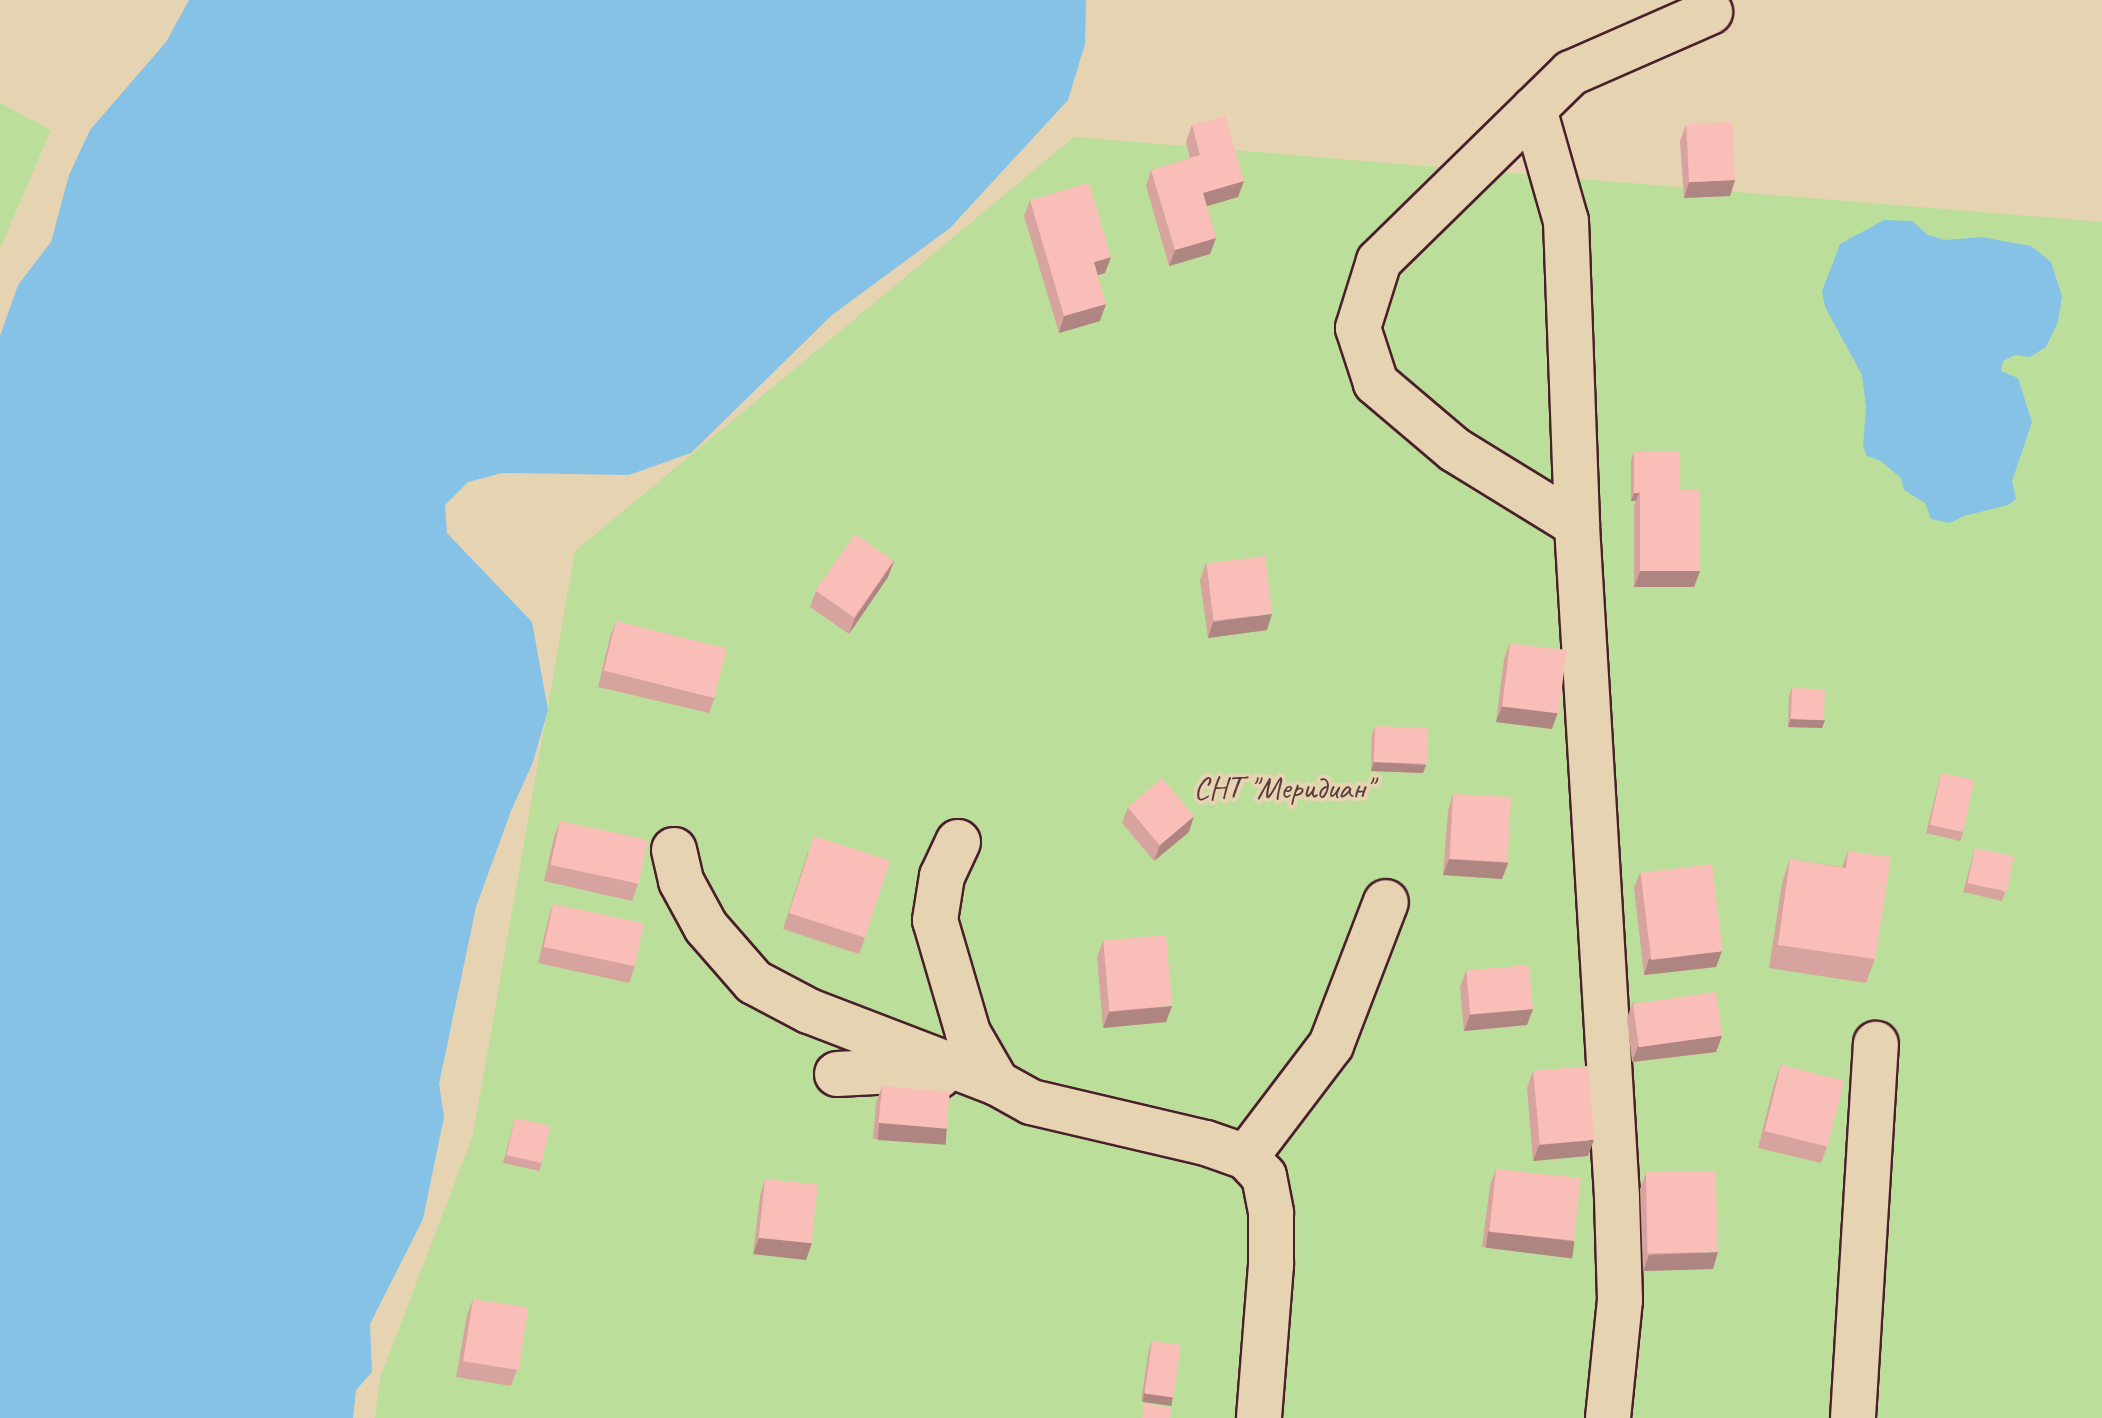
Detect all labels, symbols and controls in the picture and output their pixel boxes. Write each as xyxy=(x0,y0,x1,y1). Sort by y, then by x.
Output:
park label: СНТ "Меридиан" xyxy=(1193,769,1373,807)

